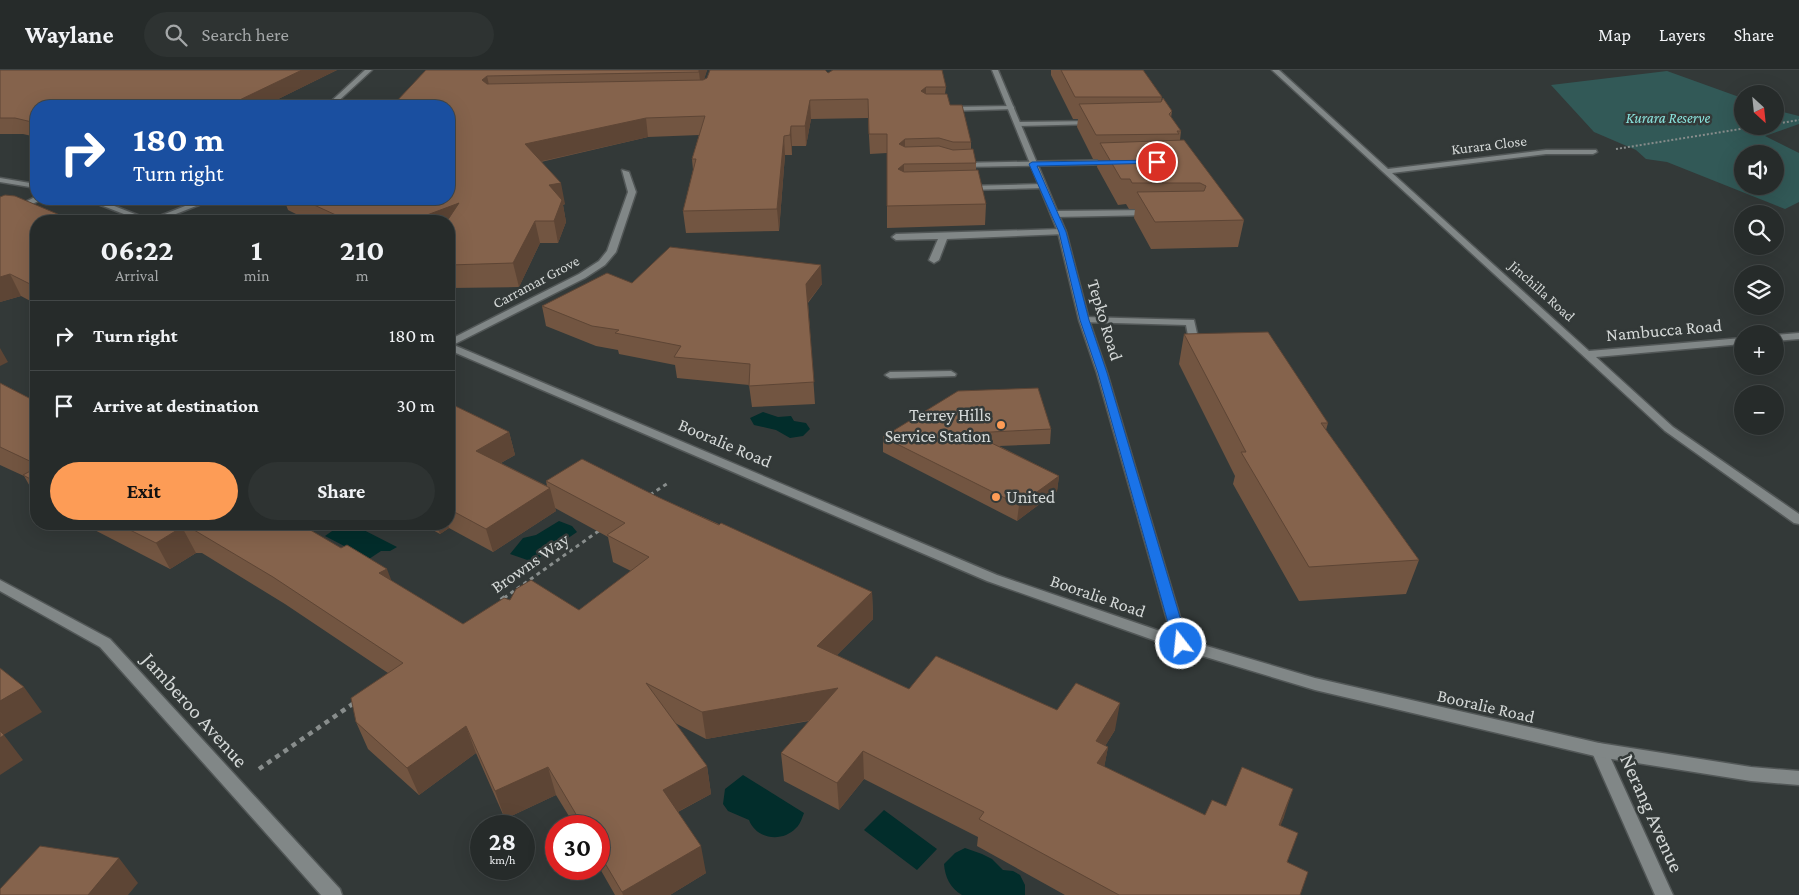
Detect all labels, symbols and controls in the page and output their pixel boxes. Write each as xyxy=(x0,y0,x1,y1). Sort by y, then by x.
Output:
search box xyxy=(144,12,494,57)
text: Waylane xyxy=(25,21,114,48)
icon: search xyxy=(162,21,190,49)
text: Search here xyxy=(202,24,289,45)
text: Map xyxy=(1598,25,1631,45)
text: Layers xyxy=(1659,25,1706,45)
text: Share xyxy=(1734,25,1774,45)
north arrow xyxy=(1734,85,1784,135)
map controls xyxy=(1734,85,1784,435)
park label: Kurara Reserve xyxy=(1626,110,1710,126)
icon: right xyxy=(50,120,115,185)
text: 180 m xyxy=(133,120,224,159)
street label: Kurara Close xyxy=(1450,132,1528,158)
pin xyxy=(1136,141,1178,183)
button: sound xyxy=(1734,145,1784,195)
icon: arrive xyxy=(1143,148,1171,176)
text: Turn right xyxy=(133,161,224,186)
button: search xyxy=(1734,205,1784,255)
text: 06:22 xyxy=(100,233,173,266)
text: 1 xyxy=(251,233,262,266)
text: 210 xyxy=(340,233,385,266)
street label: Carramar Grove xyxy=(490,252,582,311)
street label: Jinchilla Road xyxy=(1504,256,1578,325)
button: layers xyxy=(1734,265,1784,315)
text: Arrival xyxy=(115,267,159,284)
text: min xyxy=(244,267,269,284)
text: m xyxy=(356,267,369,284)
street label: Tepko Road xyxy=(1083,277,1127,363)
street label: Nambucca Road xyxy=(1605,315,1723,345)
icon: right xyxy=(50,322,78,350)
text: Turn right xyxy=(93,325,178,346)
text: 180 m xyxy=(389,325,435,346)
button: + xyxy=(1734,325,1784,375)
button: − xyxy=(1734,385,1784,435)
icon: arrive xyxy=(50,392,78,420)
text: Arrive at destination xyxy=(93,395,259,416)
text: 30 m xyxy=(396,395,435,416)
place label: Terrey Hills Service Station xyxy=(885,405,991,446)
street label: Booralie Road xyxy=(675,414,775,472)
marker: Terrey Hills Service Station xyxy=(995,419,1007,431)
button: Exit xyxy=(50,462,238,520)
button: Share xyxy=(248,462,435,520)
place label: United xyxy=(1006,487,1056,507)
marker: United xyxy=(990,491,1002,503)
street label: Browns Way xyxy=(487,528,573,597)
street label: Booralie Road xyxy=(1048,570,1149,622)
position arrow xyxy=(1154,617,1206,669)
street label: Jamberoo Avenue xyxy=(136,646,253,772)
street label: Booralie Road xyxy=(1435,685,1537,727)
street label: Nerang Avenue xyxy=(1615,750,1689,876)
speed limit sign: 30 xyxy=(545,815,610,880)
text: 28 xyxy=(489,828,516,855)
text: km/h xyxy=(490,853,515,867)

